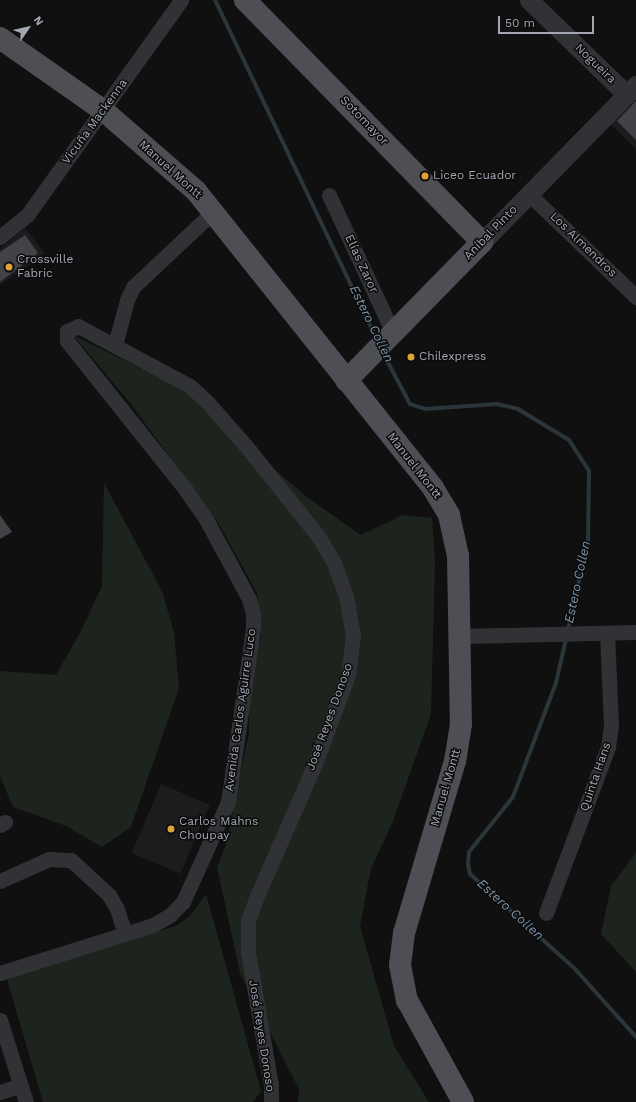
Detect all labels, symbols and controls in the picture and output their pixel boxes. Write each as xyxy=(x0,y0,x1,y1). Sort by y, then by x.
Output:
north arrow xyxy=(8,8,48,48)
scale bar xyxy=(500,8,596,34)
text: N xyxy=(31,14,46,28)
text: 50 m xyxy=(505,16,535,30)
street label: Nogueira xyxy=(572,41,618,87)
street label: Vicuña Mackenna xyxy=(59,76,131,168)
street label: Sotomayor xyxy=(337,93,391,149)
street label: Manuel Montt xyxy=(135,138,205,202)
place label: Liceo Ecuador xyxy=(433,169,516,183)
marker: Liceo Ecuador xyxy=(420,171,430,181)
street label: Aníbal Pinto xyxy=(461,203,521,263)
street label: Los Almendros xyxy=(546,209,620,281)
street label: Elías Zaror xyxy=(341,232,381,296)
place label: Crossville Fabric xyxy=(17,253,73,281)
marker: Crossville Fabric xyxy=(4,262,14,272)
water label: Estero Collen xyxy=(346,283,396,365)
place label: Chilexpress xyxy=(419,350,486,364)
marker: Chilexpress xyxy=(406,352,416,362)
street label: Manuel Montt xyxy=(384,430,444,502)
water label: Estero Collen xyxy=(562,539,594,625)
street label: Avenida Carlos Aguirre Luco xyxy=(222,627,260,793)
street label: José Reyes Donoso xyxy=(304,661,356,773)
street label: Quinta Hans xyxy=(577,741,615,813)
street label: Manuel Montt xyxy=(428,747,464,829)
place label: Carlos Mahns Choupay xyxy=(179,815,258,843)
marker: Carlos Mahns Choupay xyxy=(166,824,176,834)
water label: Estero Collen xyxy=(474,876,546,944)
street label: José Reyes Donoso xyxy=(245,979,277,1093)

